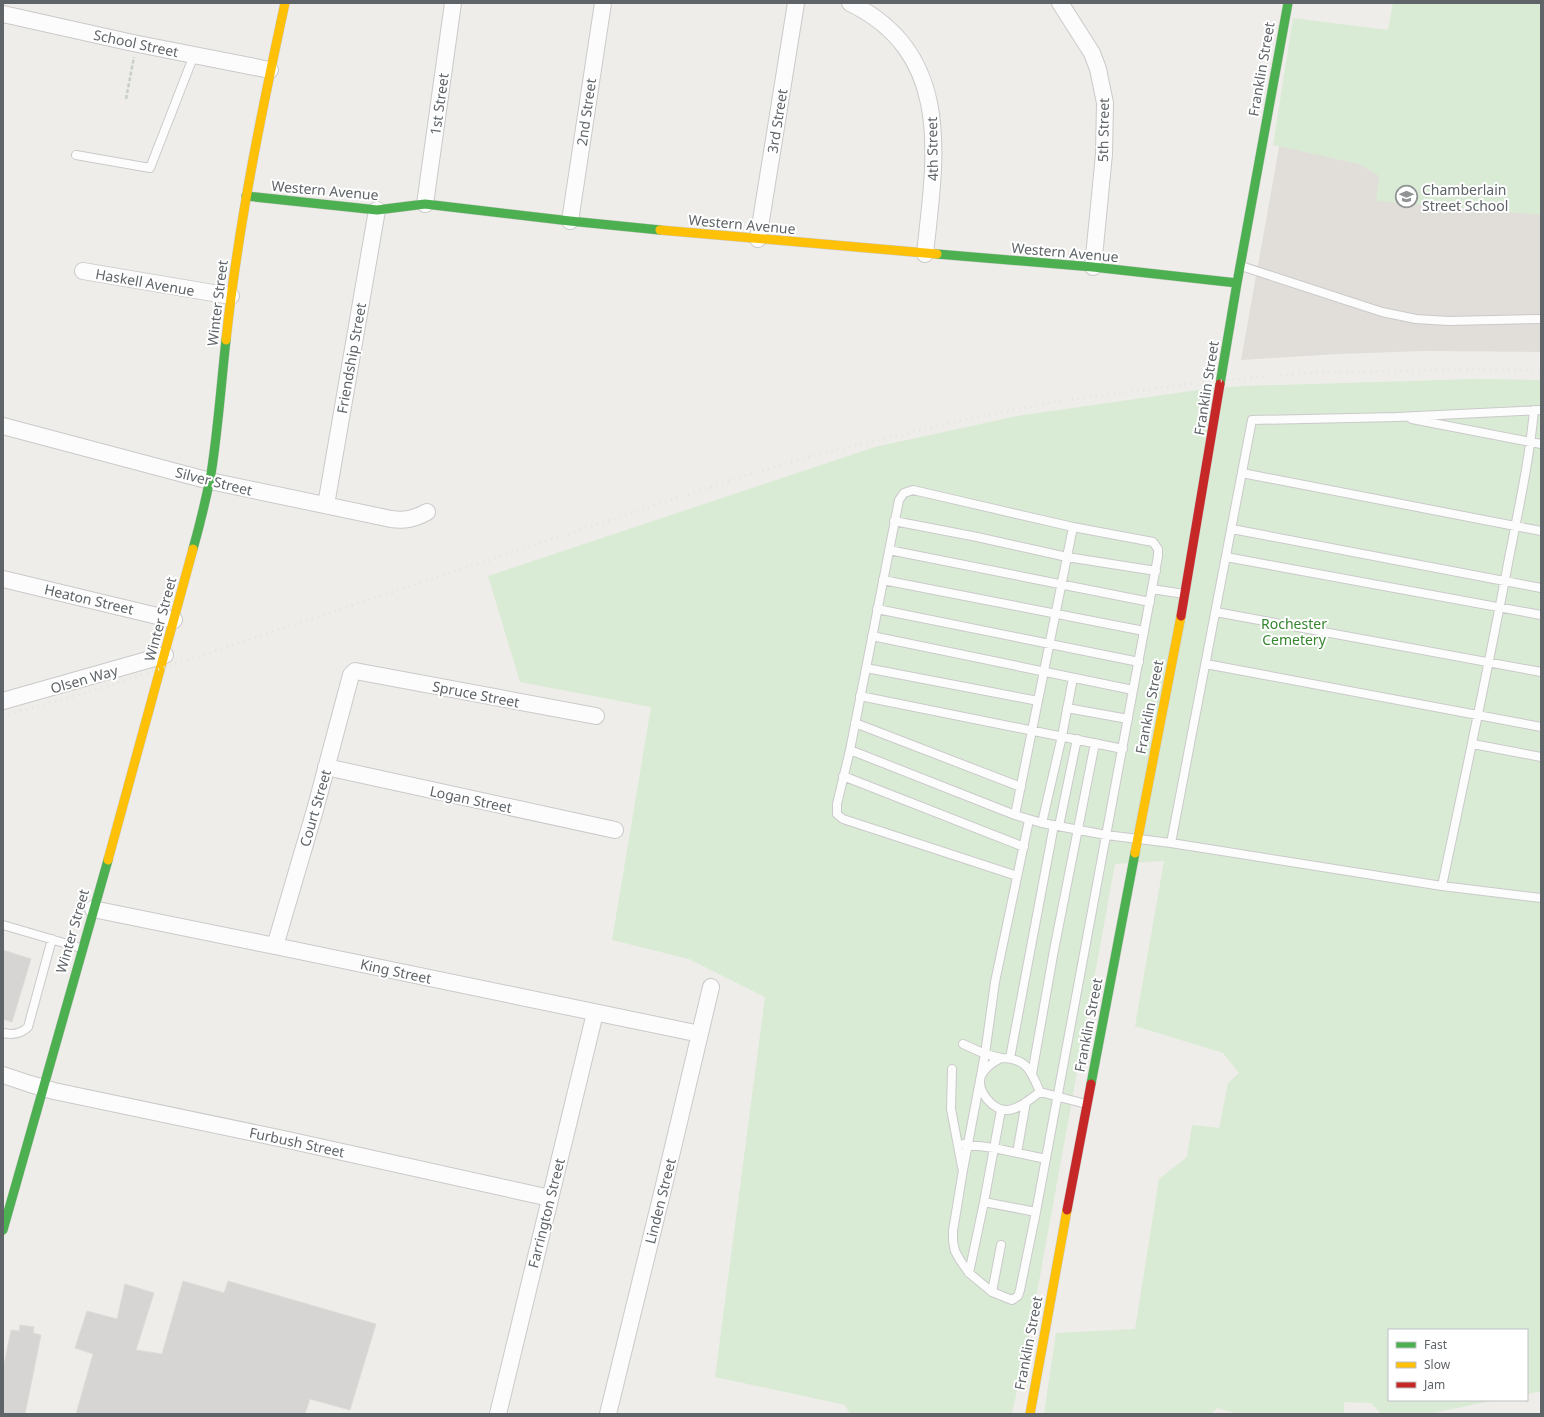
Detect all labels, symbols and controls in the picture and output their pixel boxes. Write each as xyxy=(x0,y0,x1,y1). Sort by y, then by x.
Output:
street label: Franklin Street xyxy=(1243,20,1279,118)
street label: School Street xyxy=(92,25,180,61)
street label: 1st Street xyxy=(425,72,453,136)
street label: 2nd Street xyxy=(572,77,600,147)
street label: 3rd Street xyxy=(763,87,791,155)
street label: 5th Street xyxy=(1093,98,1113,162)
street label: 4th Street xyxy=(922,117,942,181)
street label: Western Avenue xyxy=(271,176,379,204)
place label: Chamberlain Street School xyxy=(1422,180,1508,215)
school or university icon: Chamberlain Street School xyxy=(1393,184,1419,210)
street label: Western Avenue xyxy=(688,210,796,238)
street label: Western Avenue xyxy=(1011,238,1119,266)
street label: Winter Street xyxy=(202,259,232,347)
street label: Haskell Avenue xyxy=(94,264,196,300)
street label: Friendship Street xyxy=(332,301,370,415)
street label: Franklin Street xyxy=(1189,339,1223,437)
street label: Silver Street xyxy=(174,462,254,500)
street label: Winter Street xyxy=(140,575,180,663)
street label: Heaton Street xyxy=(43,580,135,618)
park label: Rochester Cemetery xyxy=(1261,614,1327,649)
street label: Franklin Street xyxy=(1131,658,1167,756)
street label: Olsen Way xyxy=(48,660,121,698)
street label: Spruce Street xyxy=(431,676,521,712)
street label: Court Street xyxy=(295,767,335,849)
street label: Logan Street xyxy=(428,781,514,817)
street label: Winter Street xyxy=(51,887,93,975)
street label: King Street xyxy=(359,954,433,988)
street label: Franklin Street xyxy=(1070,976,1106,1074)
street label: Furbush Street xyxy=(248,1123,346,1161)
street label: Farrington Street xyxy=(523,1156,569,1270)
street label: Linden Street xyxy=(640,1156,680,1246)
street label: Franklin Street xyxy=(1010,1294,1046,1392)
legend xyxy=(1388,1329,1528,1401)
text: Fast xyxy=(1424,1336,1448,1353)
text: Slow xyxy=(1424,1356,1451,1373)
text: Jam xyxy=(1423,1376,1445,1393)

